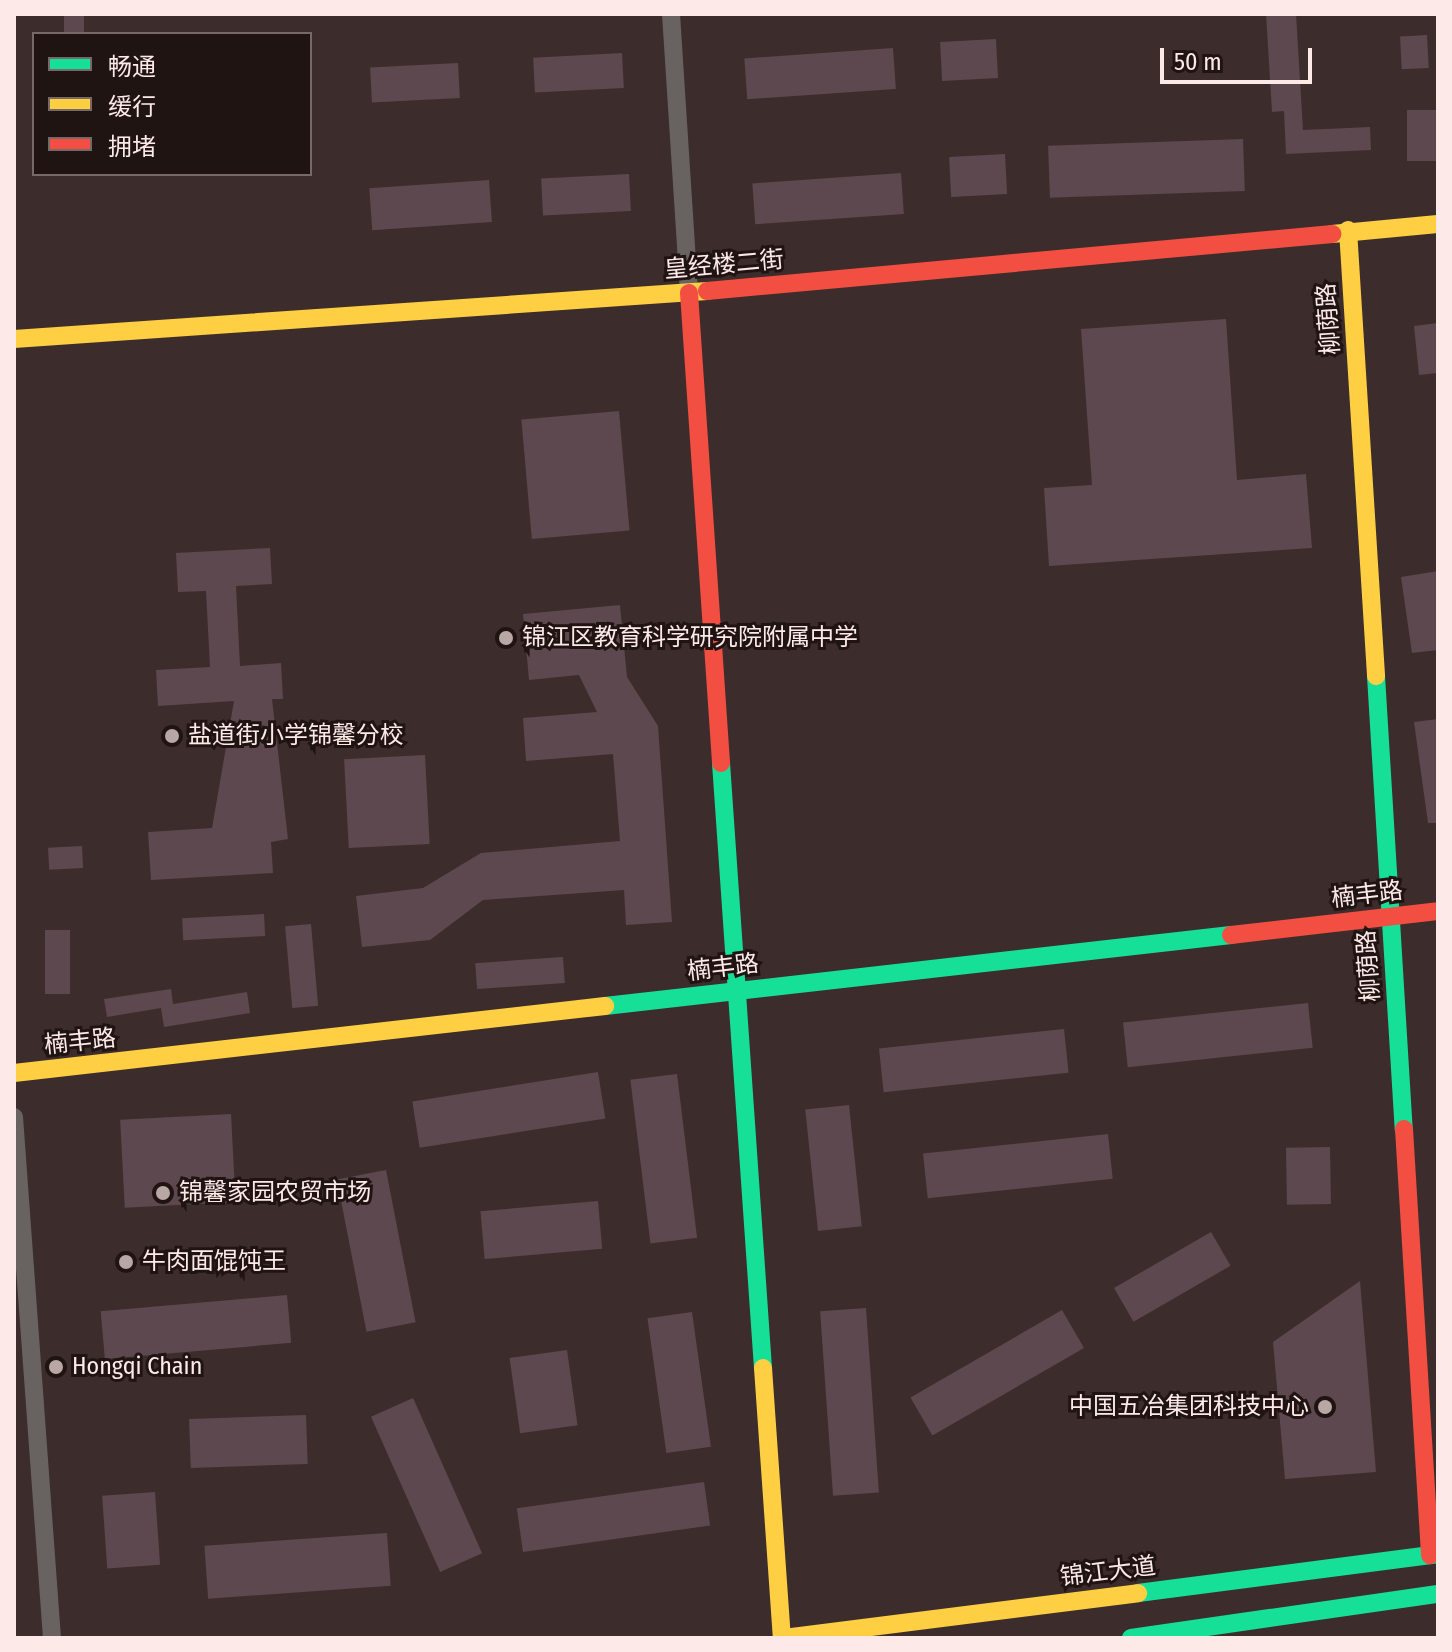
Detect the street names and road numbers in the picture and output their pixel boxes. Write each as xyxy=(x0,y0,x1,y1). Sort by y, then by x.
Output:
street label: 皇经楼二街 xyxy=(663,245,785,285)
street label: 柳荫路 xyxy=(1312,282,1346,356)
street label: 楠丰路 xyxy=(1330,876,1404,914)
street label: 柳荫路 xyxy=(1352,929,1386,1003)
street label: 楠丰路 xyxy=(686,949,760,987)
street label: 楠丰路 xyxy=(43,1024,117,1060)
street label: 锦江大道 xyxy=(1059,1552,1157,1592)

